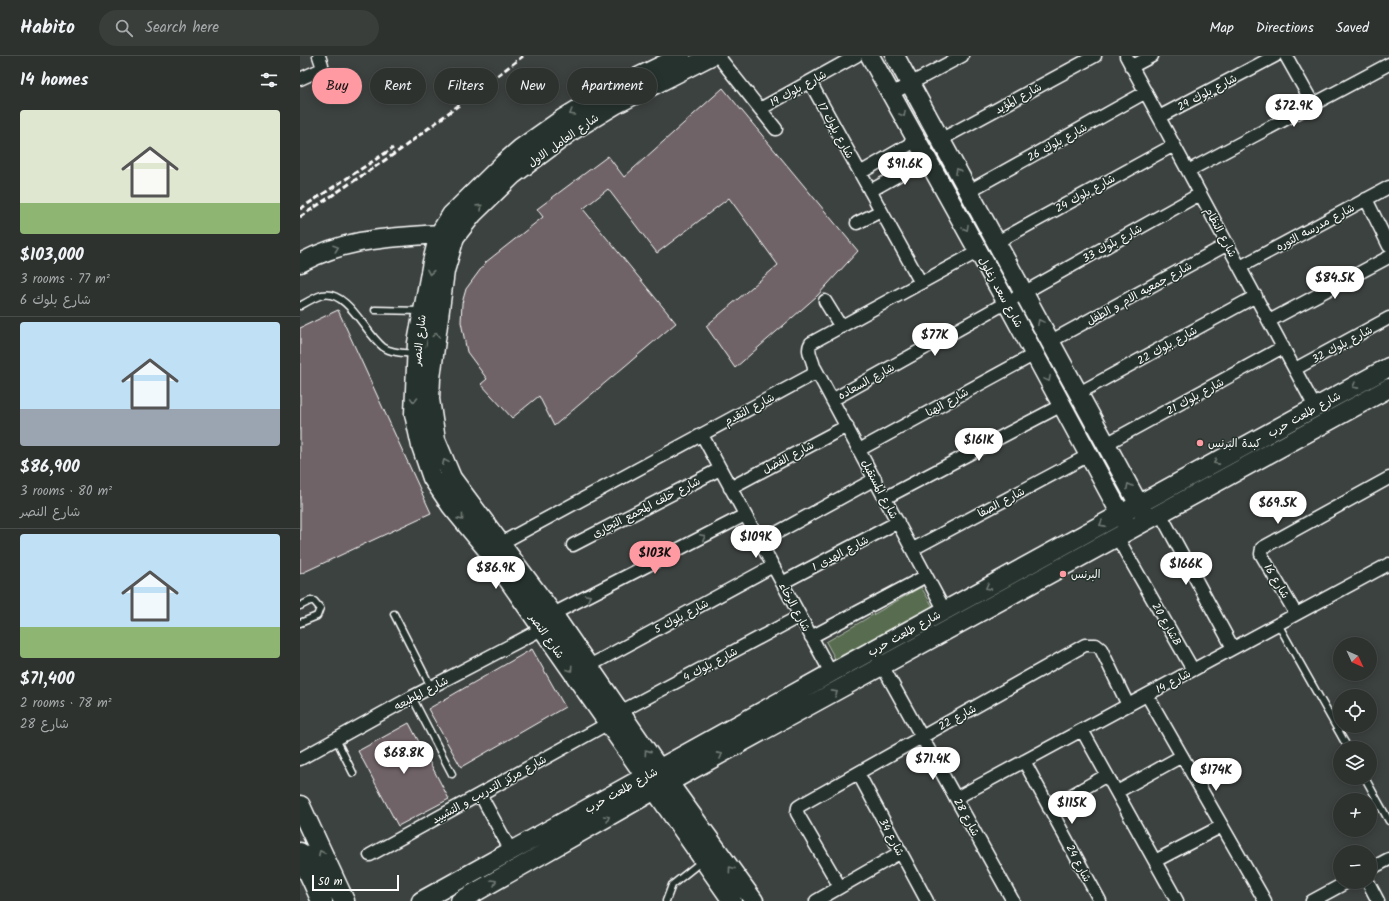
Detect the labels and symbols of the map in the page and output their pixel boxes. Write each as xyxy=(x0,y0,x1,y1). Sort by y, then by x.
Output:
street label: شارع بلوك 19 xyxy=(767,66,830,112)
street label: شارع بلوك 29 xyxy=(1174,70,1241,116)
street label: شارع المؤيد xyxy=(992,79,1045,119)
pin: $72.9K xyxy=(1261,94,1327,128)
street label: شارع بلوك 17 xyxy=(812,99,858,162)
one-way arrow xyxy=(569,108,576,115)
street label: شارع العامل الاول xyxy=(524,110,603,172)
one-way arrow xyxy=(898,110,905,118)
street label: شارع بلوك 26 xyxy=(1024,119,1091,167)
pin: $91.6K xyxy=(872,152,938,186)
one-way arrow xyxy=(956,168,963,175)
street label: شارع بلوك 24 xyxy=(1052,170,1119,218)
street label: شارع مدرسه الثوره xyxy=(1273,199,1358,256)
one-way arrow xyxy=(475,204,483,212)
street label: شارع النظام xyxy=(1199,204,1241,261)
street label: شارع بلوك 33 xyxy=(1079,220,1146,268)
one-way arrow xyxy=(961,224,968,231)
one-way arrow xyxy=(332,244,339,253)
street label: شارع سعد زغلول xyxy=(973,254,1027,331)
street label: شارع جمعيه الام و الطفل xyxy=(1083,257,1196,330)
pin: $84.5K xyxy=(1302,266,1368,300)
one-way arrow xyxy=(426,269,435,275)
street label: شارع النصر xyxy=(408,314,432,367)
one-way arrow xyxy=(1038,319,1045,326)
street label: شارع بلوك 32 xyxy=(1309,321,1376,368)
street label: شارع بلوك 22 xyxy=(1134,322,1201,370)
pin: $77K xyxy=(911,323,959,357)
one-way arrow xyxy=(431,332,440,338)
street label: شارع السعاده xyxy=(835,359,898,405)
street label: شارع بلوك 21 xyxy=(1163,374,1228,420)
one-way arrow xyxy=(1043,375,1051,382)
one-way arrow xyxy=(1352,381,1359,388)
street label: شارع الهنا xyxy=(923,384,972,422)
street label: شارع طلعت حرب xyxy=(1265,387,1344,442)
street label: شارع التقدم xyxy=(721,389,778,431)
one-way arrow xyxy=(410,397,419,403)
pin: $161K xyxy=(951,428,1007,462)
place label: كبدة البرنس xyxy=(1208,435,1261,453)
street label: شارع الفضل xyxy=(759,437,818,479)
marker: كبدة البرنس xyxy=(1195,438,1205,448)
street label: شارع المستقبل xyxy=(856,456,902,522)
one-way arrow xyxy=(1213,457,1220,464)
one-way arrow xyxy=(442,459,450,467)
street label: شارع خلف المجمع التجارى xyxy=(589,473,704,543)
street label: شارع الصفا xyxy=(975,483,1028,523)
one-way arrow xyxy=(1126,483,1133,490)
pin: $69.5K xyxy=(1245,491,1311,525)
one-way arrow xyxy=(457,514,464,521)
one-way arrow xyxy=(1099,520,1106,527)
pin: $109K xyxy=(728,525,784,559)
street label: شارع الهدى 1 xyxy=(809,531,872,576)
one-way arrow xyxy=(699,534,706,541)
pin: $103K xyxy=(627,541,683,575)
pin: $166K xyxy=(1158,552,1214,586)
pin: $86.9K xyxy=(463,556,529,590)
street label: شارع 16 xyxy=(1259,561,1294,602)
place label: البرنس xyxy=(1071,566,1100,584)
marker: البرنس xyxy=(1058,569,1068,579)
street label: شارع الرخاء xyxy=(774,580,815,635)
one-way arrow xyxy=(985,582,992,589)
one-way arrow xyxy=(583,594,591,601)
street label: شارع بلوك 5 xyxy=(651,595,712,639)
street label: شارع 20B xyxy=(1147,600,1186,649)
street label: شارع طلعت حرب xyxy=(865,606,944,661)
street label: شارع النصر xyxy=(524,610,568,663)
north arrow xyxy=(1333,637,1377,681)
street label: شارع بلوك 4 xyxy=(680,643,741,687)
one-way arrow xyxy=(565,665,572,672)
street label: شارع 14 xyxy=(1153,665,1194,699)
street label: شارع المطبعه xyxy=(391,672,452,716)
one-way arrow xyxy=(831,690,838,697)
street label: شارع 22 xyxy=(935,700,980,736)
pin: $68.8K xyxy=(371,741,437,775)
pin: $71.4K xyxy=(900,747,966,781)
one-way arrow xyxy=(644,749,652,756)
street label: شارع مركز التدريب و التشييد xyxy=(429,751,550,829)
one-way arrow xyxy=(716,752,724,760)
pin: $174K xyxy=(1188,758,1244,792)
street label: شارع طلعت حرب xyxy=(582,763,661,818)
pin: $115K xyxy=(1044,791,1100,825)
street label: شارع 28 xyxy=(948,795,984,840)
one-way arrow xyxy=(603,815,610,822)
street label: شارع 34 xyxy=(874,815,909,860)
street label: شارع 24 xyxy=(1061,841,1096,886)
one-way arrow xyxy=(318,850,326,857)
one-way arrow xyxy=(729,867,736,874)
scale bar xyxy=(312,873,399,892)
one-way arrow xyxy=(489,879,497,886)

